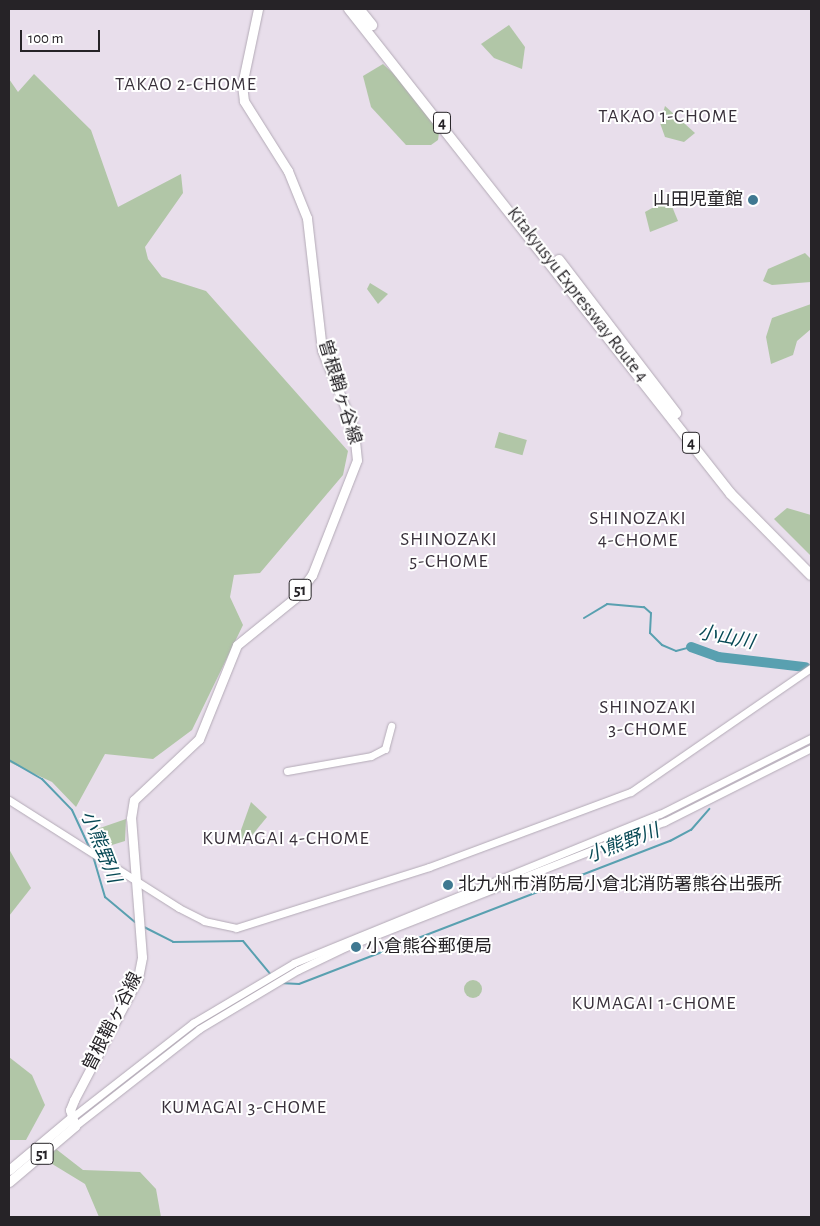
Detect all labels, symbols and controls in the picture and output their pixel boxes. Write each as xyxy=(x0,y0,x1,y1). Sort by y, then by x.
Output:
scale bar xyxy=(22,20,102,52)
text: 100 m xyxy=(28,31,63,46)
district label: TAKAO 2-CHOME xyxy=(113,74,259,96)
district label: TAKAO 1-CHOME xyxy=(597,106,739,128)
road number: 4 xyxy=(432,110,452,136)
place label: 山田児童館 xyxy=(653,189,743,211)
marker: 山田児童館 xyxy=(747,194,759,206)
street label: Kitakyusyu Expressway Route 4 xyxy=(502,203,652,387)
street label: 曽根鞘ヶ谷線 xyxy=(313,337,365,447)
road number: 4 xyxy=(681,429,701,456)
district label: SHINOZAKI 4-CHOME xyxy=(588,508,688,552)
district label: SHINOZAKI 5-CHOME xyxy=(399,529,499,573)
road number: 51 xyxy=(288,576,312,604)
water label: 小山川 xyxy=(696,621,756,655)
district label: SHINOZAKI 3-CHOME xyxy=(598,697,698,741)
water label: 小熊野川 xyxy=(75,807,125,887)
water label: 小熊野川 xyxy=(583,820,663,868)
district label: KUMAGAI 4-CHOME xyxy=(200,828,372,850)
place label: 北九州市消防局小倉北消防署熊谷出張所 xyxy=(458,874,782,896)
marker: 北九州市消防局小倉北消防署熊谷出張所 xyxy=(442,879,454,891)
place label: 小倉熊谷郵便局 xyxy=(366,936,492,958)
marker: 小倉熊谷郵便局 xyxy=(350,941,362,953)
street label: 曽根鞘ヶ谷線 xyxy=(79,969,147,1075)
district label: KUMAGAI 1-CHOME xyxy=(570,993,738,1015)
district label: KUMAGAI 3-CHOME xyxy=(159,1097,329,1119)
road number: 51 xyxy=(30,1140,54,1168)

